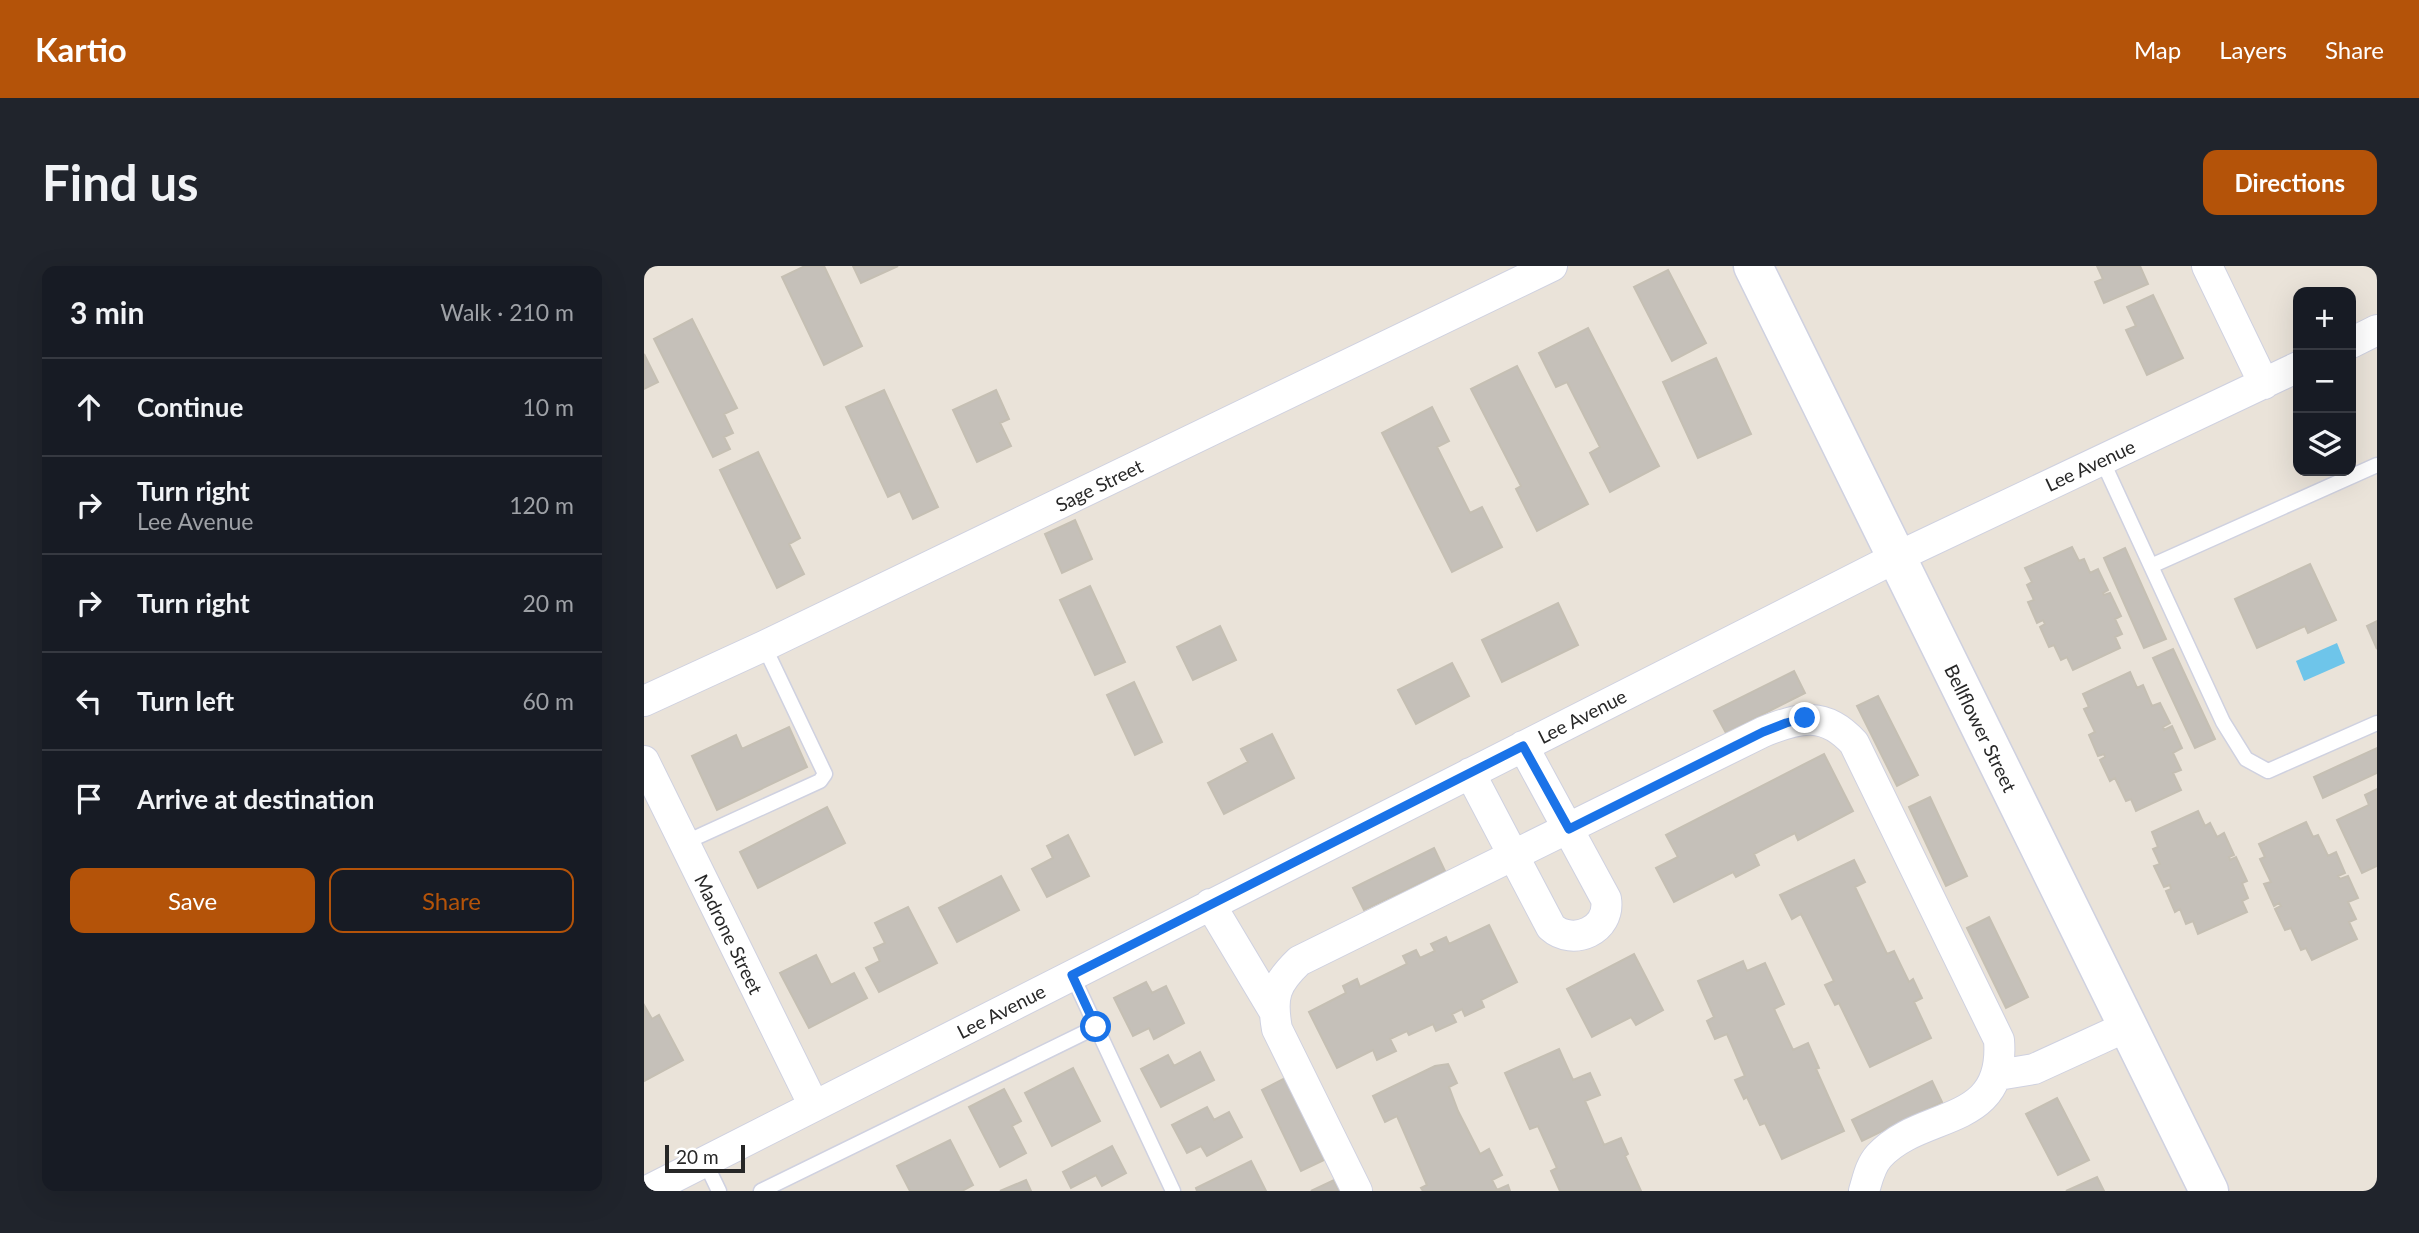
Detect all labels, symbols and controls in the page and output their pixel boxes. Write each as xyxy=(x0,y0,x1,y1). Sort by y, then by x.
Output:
text: Kartio xyxy=(35,29,127,69)
text: Map xyxy=(2134,35,2181,64)
text: Layers xyxy=(2219,35,2287,64)
text: Share xyxy=(2325,35,2384,64)
button: Directions xyxy=(2203,150,2377,215)
text: Find us xyxy=(42,153,199,211)
map controls xyxy=(2293,287,2356,476)
button: + xyxy=(2293,287,2356,350)
text: 3 min xyxy=(70,294,144,330)
text: Walk · 210 m xyxy=(440,298,574,326)
button: − xyxy=(2293,350,2356,413)
icon: ahead xyxy=(70,388,108,426)
text: Continue xyxy=(137,391,243,423)
text: 10 m xyxy=(523,393,574,421)
button: layers xyxy=(2293,413,2356,476)
street label: Lee Avenue xyxy=(2042,434,2138,496)
street label: Sage Street xyxy=(1052,454,1147,516)
text: Turn right xyxy=(137,475,250,507)
icon: right xyxy=(70,486,108,524)
text: 120 m xyxy=(509,491,574,519)
text: Lee Avenue xyxy=(137,507,254,535)
icon: right xyxy=(70,584,108,622)
text: Turn right xyxy=(137,587,250,619)
text: 20 m xyxy=(523,589,574,617)
street label: Bellflower Street xyxy=(1940,660,2022,796)
icon: left xyxy=(70,682,108,720)
street label: Lee Avenue xyxy=(1534,684,1630,748)
text: Turn left xyxy=(137,685,234,717)
text: 60 m xyxy=(523,687,574,715)
route end xyxy=(1789,702,1820,733)
icon: arrive xyxy=(70,780,108,818)
text: Arrive at destination xyxy=(137,783,374,815)
button: Save xyxy=(70,868,315,933)
button: Share xyxy=(329,868,574,933)
street label: Madrone Street xyxy=(690,870,768,998)
street label: Lee Avenue xyxy=(953,979,1049,1043)
route start xyxy=(1080,1011,1111,1042)
scale bar xyxy=(665,1142,746,1174)
text: 20 m xyxy=(676,1145,719,1168)

